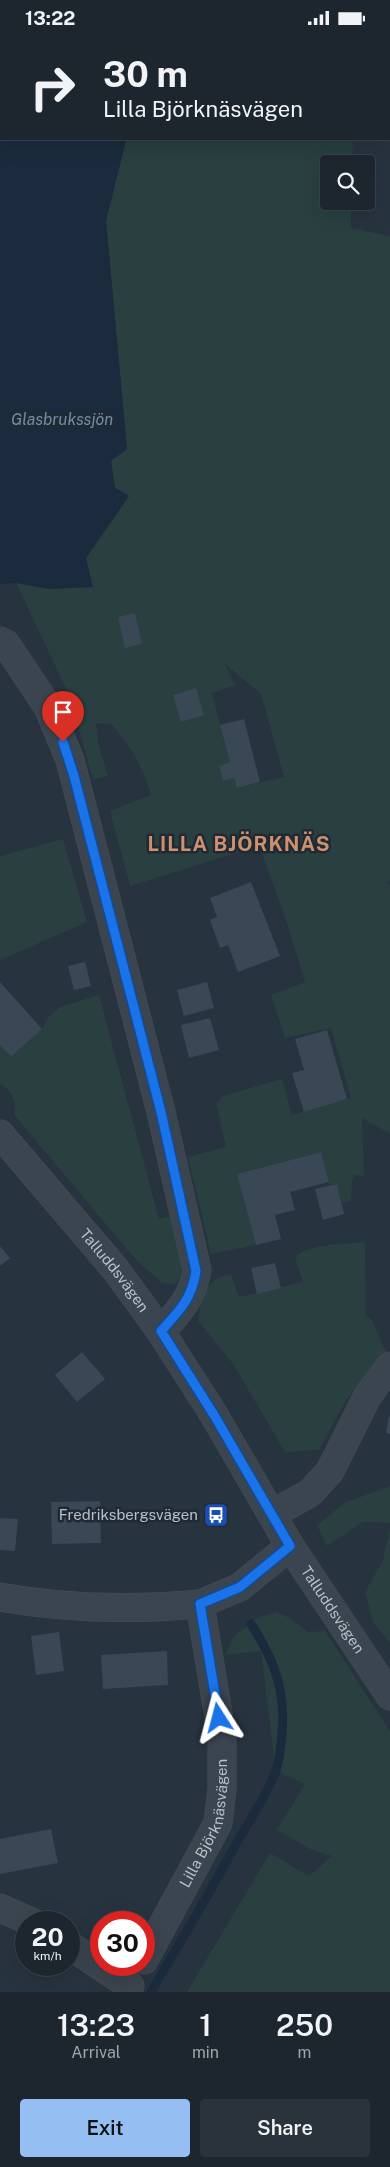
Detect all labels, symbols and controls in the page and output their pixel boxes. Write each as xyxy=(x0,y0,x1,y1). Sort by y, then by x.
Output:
text: 13:22 xyxy=(25,7,75,29)
text: 30 m xyxy=(103,54,188,95)
icon: right xyxy=(20,55,85,120)
text: Lilla Björknäsvägen xyxy=(103,96,303,122)
map controls xyxy=(320,155,375,210)
button: search xyxy=(320,155,375,210)
water label: Glasbrukssjön xyxy=(11,410,113,429)
pin xyxy=(42,691,84,742)
icon: arrive xyxy=(49,698,77,726)
district label: LILLA BJÖRKNÄS xyxy=(147,831,331,856)
street label: Talluddsvägen xyxy=(77,1225,153,1315)
bus stop icon: Fredriksbergsvägen xyxy=(203,1502,229,1528)
place label: Fredriksbergsvägen xyxy=(59,1506,198,1523)
street label: Talluddsvägen xyxy=(298,1563,368,1656)
position arrow xyxy=(192,1691,244,1743)
street label: Lilla Björknäsvägen xyxy=(176,1759,230,1890)
speed limit sign: 30 xyxy=(90,1911,155,1976)
text: 20 xyxy=(32,1922,64,1952)
text: km/h xyxy=(33,1949,62,1963)
text: 13:23 xyxy=(57,2007,135,2043)
text: 1 xyxy=(199,2007,212,2043)
text: 250 xyxy=(276,2007,333,2043)
text: Arrival xyxy=(71,2043,121,2062)
text: min xyxy=(192,2043,219,2062)
text: m xyxy=(298,2043,311,2062)
button: Exit xyxy=(20,2099,190,2157)
button: Share xyxy=(200,2099,370,2157)

